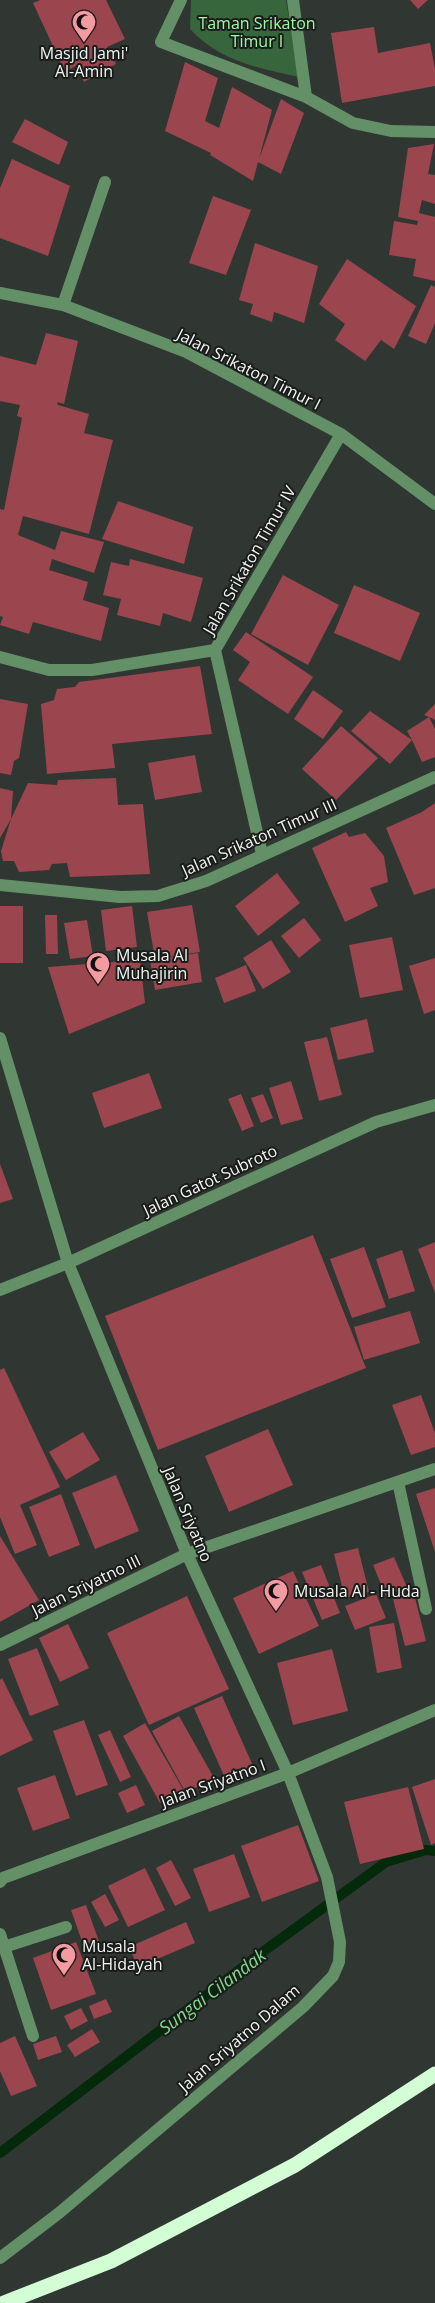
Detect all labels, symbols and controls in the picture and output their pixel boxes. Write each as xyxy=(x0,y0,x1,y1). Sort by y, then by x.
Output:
mosque icon: Masjid Jami' Al-Amin xyxy=(71,9,97,43)
park label: Taman Srikaton Timur I xyxy=(198,12,316,52)
place label: Masjid Jami' Al-Amin xyxy=(40,42,128,82)
street label: Jalan Srikaton Timur I xyxy=(172,322,325,415)
street label: Jalan Srikaton Timur IV xyxy=(196,481,301,640)
street label: Jalan Srikaton Timur III xyxy=(176,793,340,882)
place label: Musala Al Muhajirin xyxy=(116,944,188,984)
mosque icon: Musala Al Muhajirin xyxy=(85,951,111,985)
street label: Jalan Gatot Subroto xyxy=(138,1139,281,1222)
street label: Jalan Sriyatno xyxy=(157,1461,218,1565)
street label: Jalan Sriyatno III xyxy=(26,1549,144,1622)
mosque icon: Musala Al - Huda xyxy=(263,1578,289,1612)
place label: Musala Al - Huda xyxy=(294,1580,420,1602)
street label: Jalan Sriyatno I xyxy=(156,1754,268,1813)
place label: Musala Al-Hidayah xyxy=(82,1935,163,1975)
mosque icon: Musala Al-Hidayah xyxy=(51,1942,77,1976)
water label: Sungai Cilandak xyxy=(154,1942,271,2039)
street label: Jalan Sriyatno Dalam xyxy=(172,1979,304,2098)

